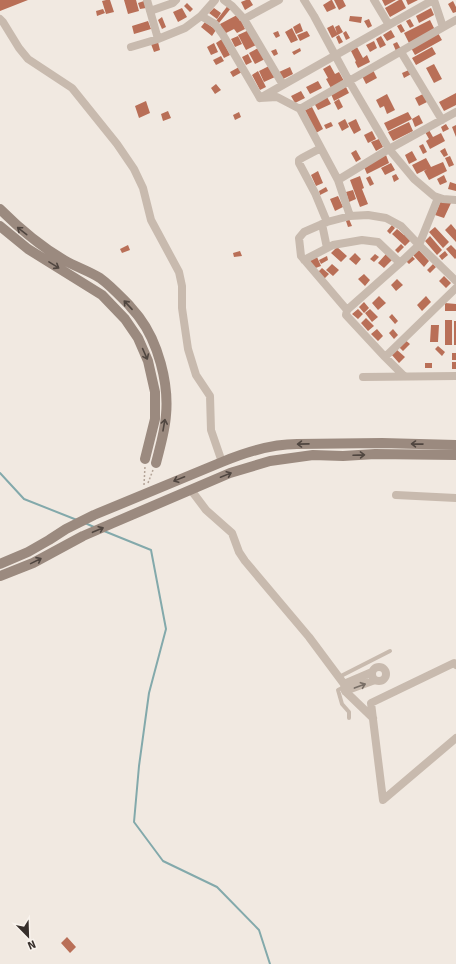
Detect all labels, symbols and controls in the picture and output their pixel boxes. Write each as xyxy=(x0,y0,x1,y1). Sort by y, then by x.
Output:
one-way arrow xyxy=(17,226,28,235)
one-way arrow xyxy=(48,262,60,270)
one-way arrow xyxy=(124,300,133,310)
one-way arrow xyxy=(142,348,149,360)
one-way arrow xyxy=(161,419,169,432)
one-way arrow xyxy=(297,440,310,447)
one-way arrow xyxy=(411,440,424,448)
one-way arrow xyxy=(352,451,365,459)
one-way arrow xyxy=(219,471,231,479)
one-way arrow xyxy=(174,476,186,483)
one-way arrow xyxy=(91,526,103,533)
one-way arrow xyxy=(30,557,42,564)
one-way arrow xyxy=(353,681,365,689)
north arrow xyxy=(8,916,48,956)
text: N xyxy=(26,937,38,952)

